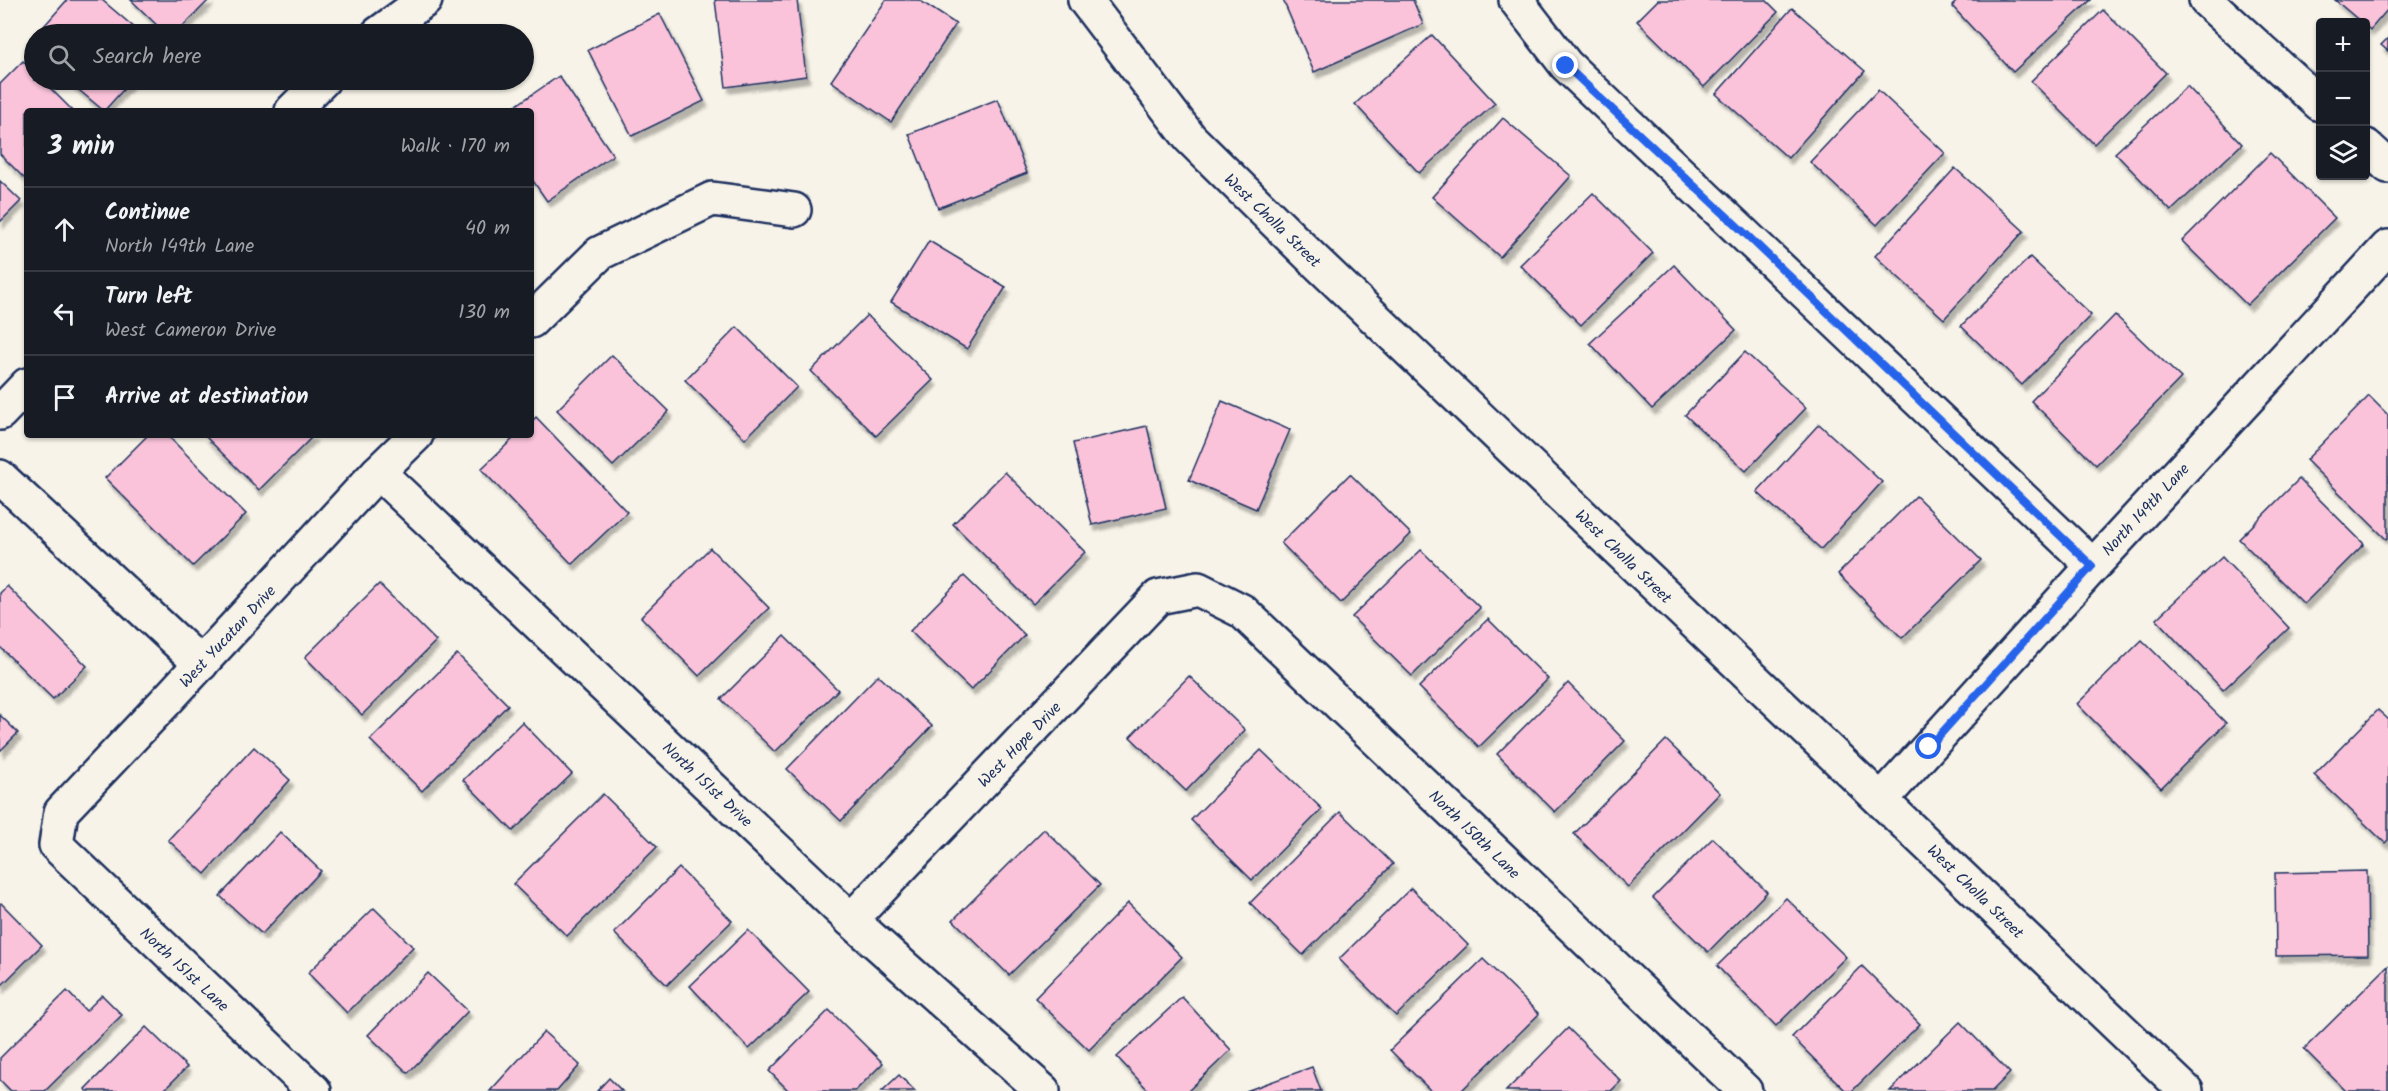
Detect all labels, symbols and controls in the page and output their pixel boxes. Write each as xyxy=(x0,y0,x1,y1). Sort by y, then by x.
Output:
map controls xyxy=(2316,18,2370,180)
button: + xyxy=(2316,18,2370,72)
search box xyxy=(24,24,534,90)
text: Search here xyxy=(93,40,201,75)
icon: search xyxy=(45,41,78,74)
route end xyxy=(1552,52,1578,78)
button: − xyxy=(2316,72,2370,126)
text: 3 min xyxy=(48,126,115,168)
button: layers xyxy=(2316,126,2370,180)
text: Walk · 170 m xyxy=(400,131,510,163)
street label: West Cholla Street xyxy=(1218,168,1327,275)
text: Continue xyxy=(105,196,190,231)
icon: ahead xyxy=(48,213,81,246)
text: 40 m xyxy=(465,213,510,245)
text: North 149th Lane xyxy=(105,231,254,263)
text: Turn left xyxy=(105,280,192,315)
icon: left xyxy=(48,297,81,330)
text: 130 m xyxy=(458,297,510,329)
text: West Cameron Drive xyxy=(105,315,276,347)
text: Arrive at destination xyxy=(105,380,308,415)
icon: arrive xyxy=(48,381,81,414)
street label: North 149th Lane xyxy=(2096,458,2196,562)
street label: West Cholla Street xyxy=(1569,504,1678,611)
street label: West Yucatan Drive xyxy=(174,580,282,694)
street label: West Hope Drive xyxy=(972,696,1068,794)
route start xyxy=(1915,733,1941,759)
street label: North 151st Drive xyxy=(656,736,758,834)
street label: North 150th Lane xyxy=(1422,785,1526,886)
street label: West Cholla Street xyxy=(1921,839,2030,946)
street label: North 151st Lane xyxy=(134,922,234,1018)

